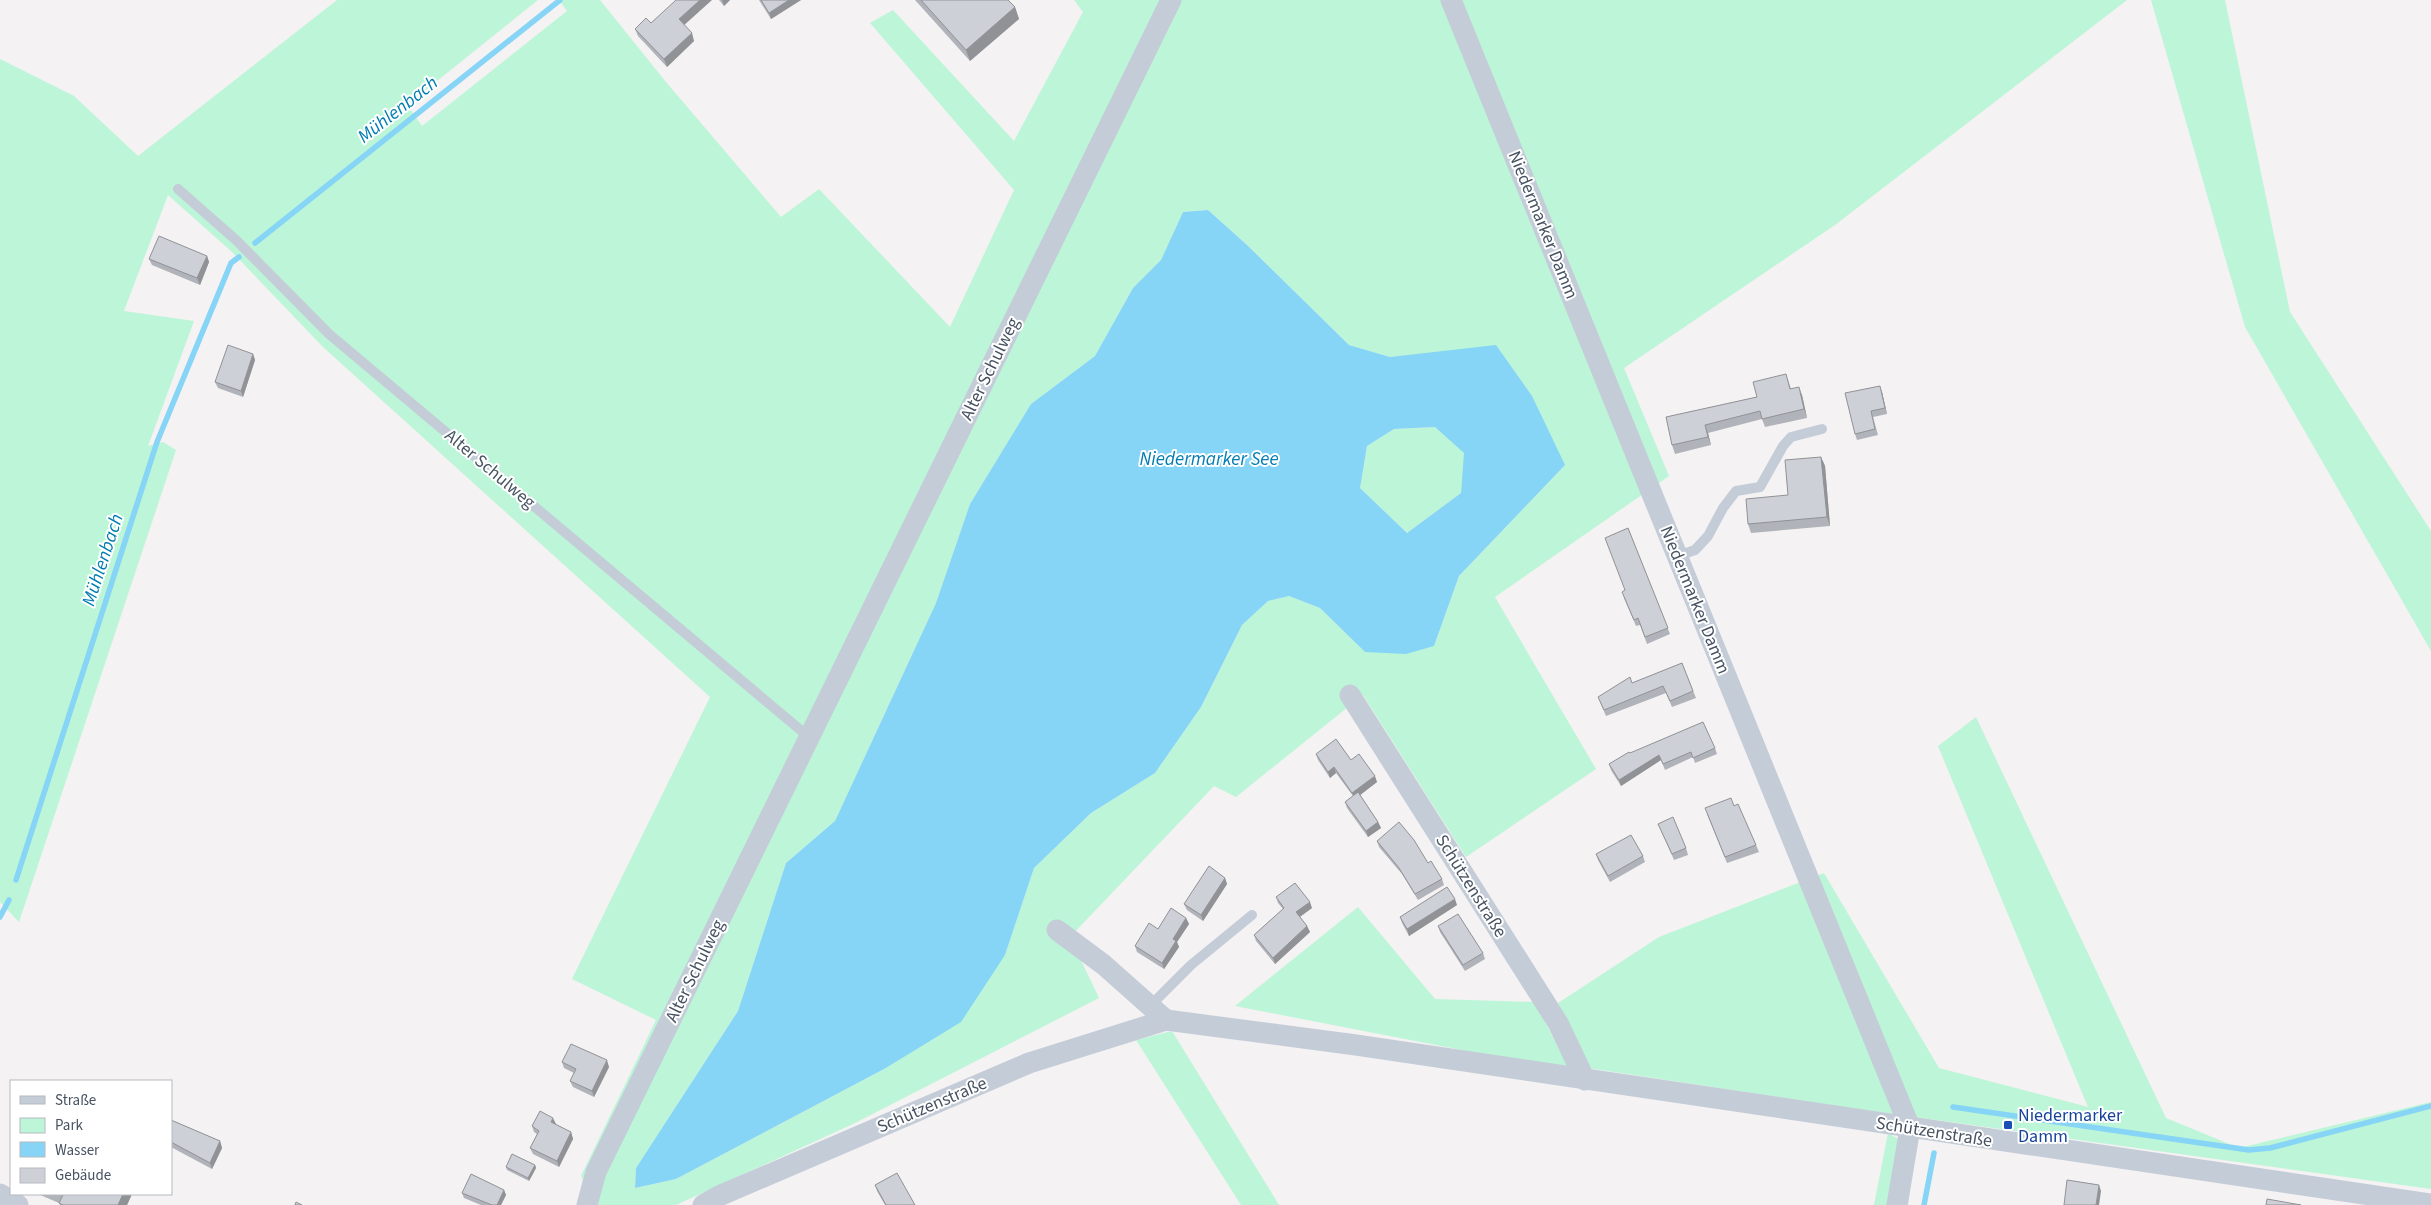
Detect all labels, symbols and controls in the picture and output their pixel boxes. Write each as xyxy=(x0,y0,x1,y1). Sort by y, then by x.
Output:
water label: Mühlenbach xyxy=(352,70,444,150)
street label: Niedermarker Damm xyxy=(1502,147,1584,303)
street label: Alter Schulweg xyxy=(954,313,1026,425)
street label: Alter Schulweg xyxy=(439,424,541,514)
water label: Niedermarker See xyxy=(1139,446,1279,473)
water label: Mühlenbach xyxy=(75,510,131,610)
street label: Niedermarker Damm xyxy=(1654,522,1736,678)
street label: Schützenstraße xyxy=(1429,830,1513,942)
street label: Alter Schulweg xyxy=(659,915,731,1027)
street label: Schützenstraße xyxy=(873,1071,991,1139)
legend xyxy=(10,1080,172,1195)
text: Straße xyxy=(55,1090,96,1111)
place label: Niedermarker Damm xyxy=(2018,1103,2123,1149)
street label: Schützenstraße xyxy=(1874,1110,1994,1154)
text: Park xyxy=(55,1115,84,1136)
marker: Niedermarker Damm xyxy=(2002,1119,2014,1131)
text: Wasser xyxy=(55,1140,100,1161)
text: Gebäude xyxy=(55,1165,111,1186)

